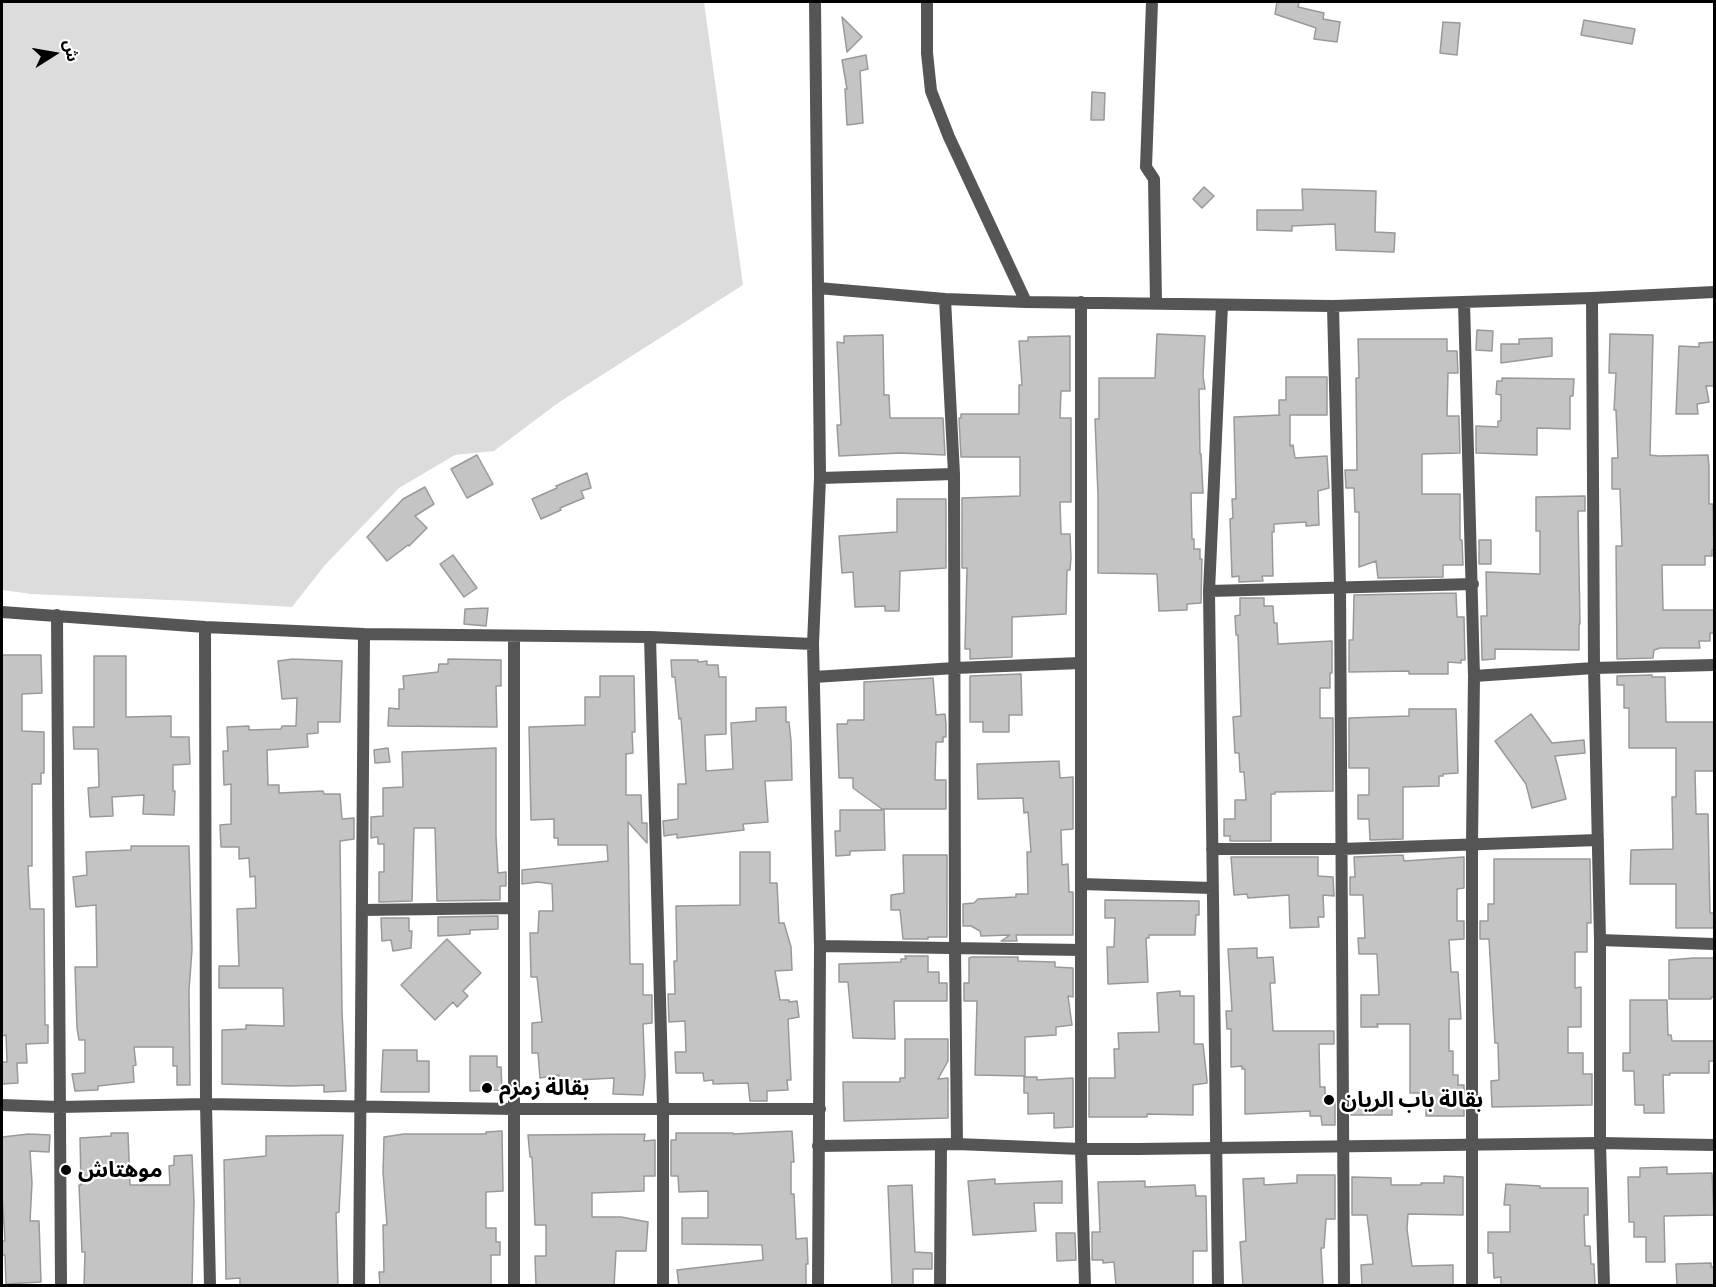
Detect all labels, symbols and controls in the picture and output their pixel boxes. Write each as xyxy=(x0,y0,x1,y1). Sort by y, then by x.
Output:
north arrow xyxy=(24,24,84,84)
text: ش xyxy=(61,38,84,63)
place label: بقالة زمزم xyxy=(499,1075,590,1101)
marker: بقالة زمزم xyxy=(480,1081,494,1095)
place label: بقالة باب الريان xyxy=(1341,1087,1483,1113)
marker: بقالة باب الريان xyxy=(1322,1093,1336,1107)
place label: موهتاش xyxy=(78,1157,163,1183)
marker: موهتاش xyxy=(59,1163,73,1177)

